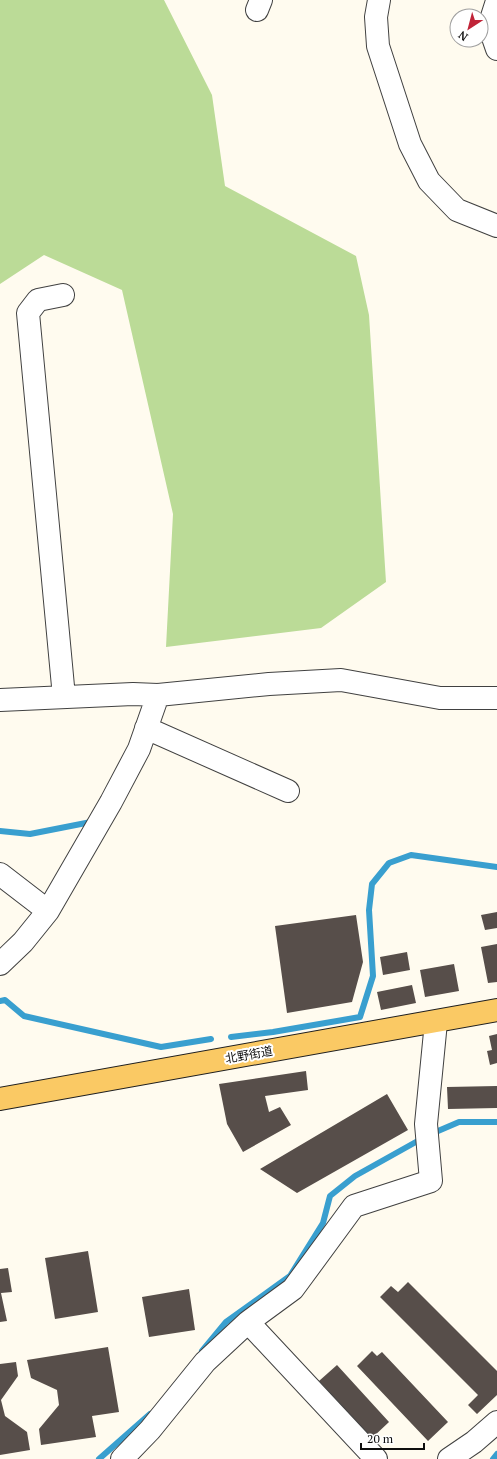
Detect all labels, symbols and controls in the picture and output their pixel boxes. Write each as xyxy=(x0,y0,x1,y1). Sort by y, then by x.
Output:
north arrow xyxy=(449,8,489,48)
text: N xyxy=(455,28,471,44)
street label: 北野街道 xyxy=(224,1043,274,1066)
scale bar xyxy=(361,1425,424,1451)
text: 20 m xyxy=(367,1431,394,1446)

